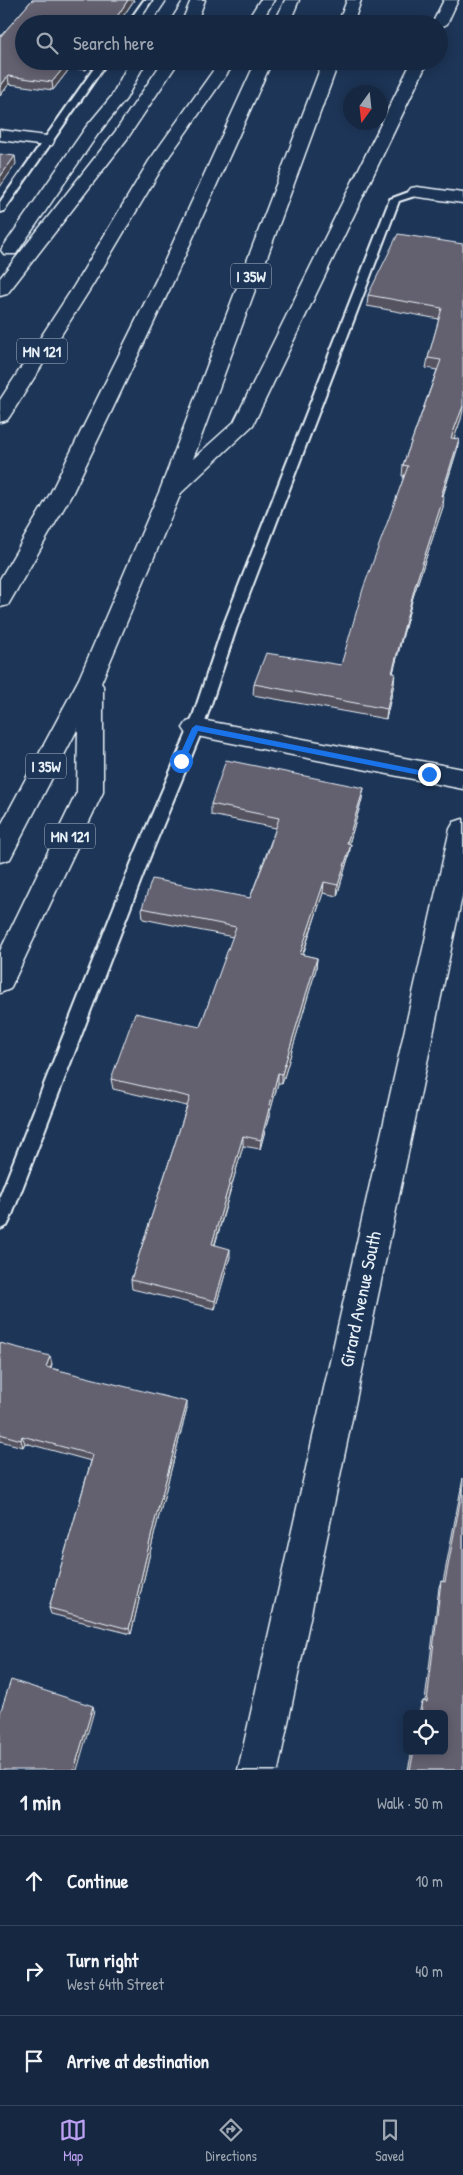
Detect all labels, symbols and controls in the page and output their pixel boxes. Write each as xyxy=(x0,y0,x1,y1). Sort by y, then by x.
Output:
search box xyxy=(15,15,448,70)
icon: search xyxy=(33,29,61,57)
text: Search here xyxy=(73,30,154,56)
north arrow xyxy=(343,85,388,130)
road number: I 35W xyxy=(231,264,271,288)
road number: MN 121 xyxy=(17,338,67,364)
route start xyxy=(170,750,193,773)
road number: I 35W xyxy=(26,754,66,778)
route end xyxy=(418,763,441,786)
road number: MN 121 xyxy=(45,824,95,848)
street label: Girard Avenue South xyxy=(333,1229,387,1369)
map controls xyxy=(403,1710,448,1755)
button: locate xyxy=(403,1710,448,1755)
text: 1 min xyxy=(20,1788,61,1817)
text: Walk · 50 m xyxy=(377,1792,443,1814)
icon: ahead xyxy=(20,1867,48,1895)
text: Continue xyxy=(67,1868,128,1894)
text: 10 m xyxy=(415,1870,443,1892)
text: Turn right xyxy=(67,1947,138,1973)
icon: right xyxy=(20,1957,48,1985)
text: 40 m xyxy=(415,1960,443,1982)
text: West 64th Street xyxy=(67,1973,164,1995)
icon: arrive xyxy=(20,2047,48,2075)
text: Arrive at destination xyxy=(67,2048,209,2074)
tab: Map xyxy=(59,2116,87,2165)
tab: Directions xyxy=(205,2116,257,2165)
tab: Saved xyxy=(375,2116,404,2165)

